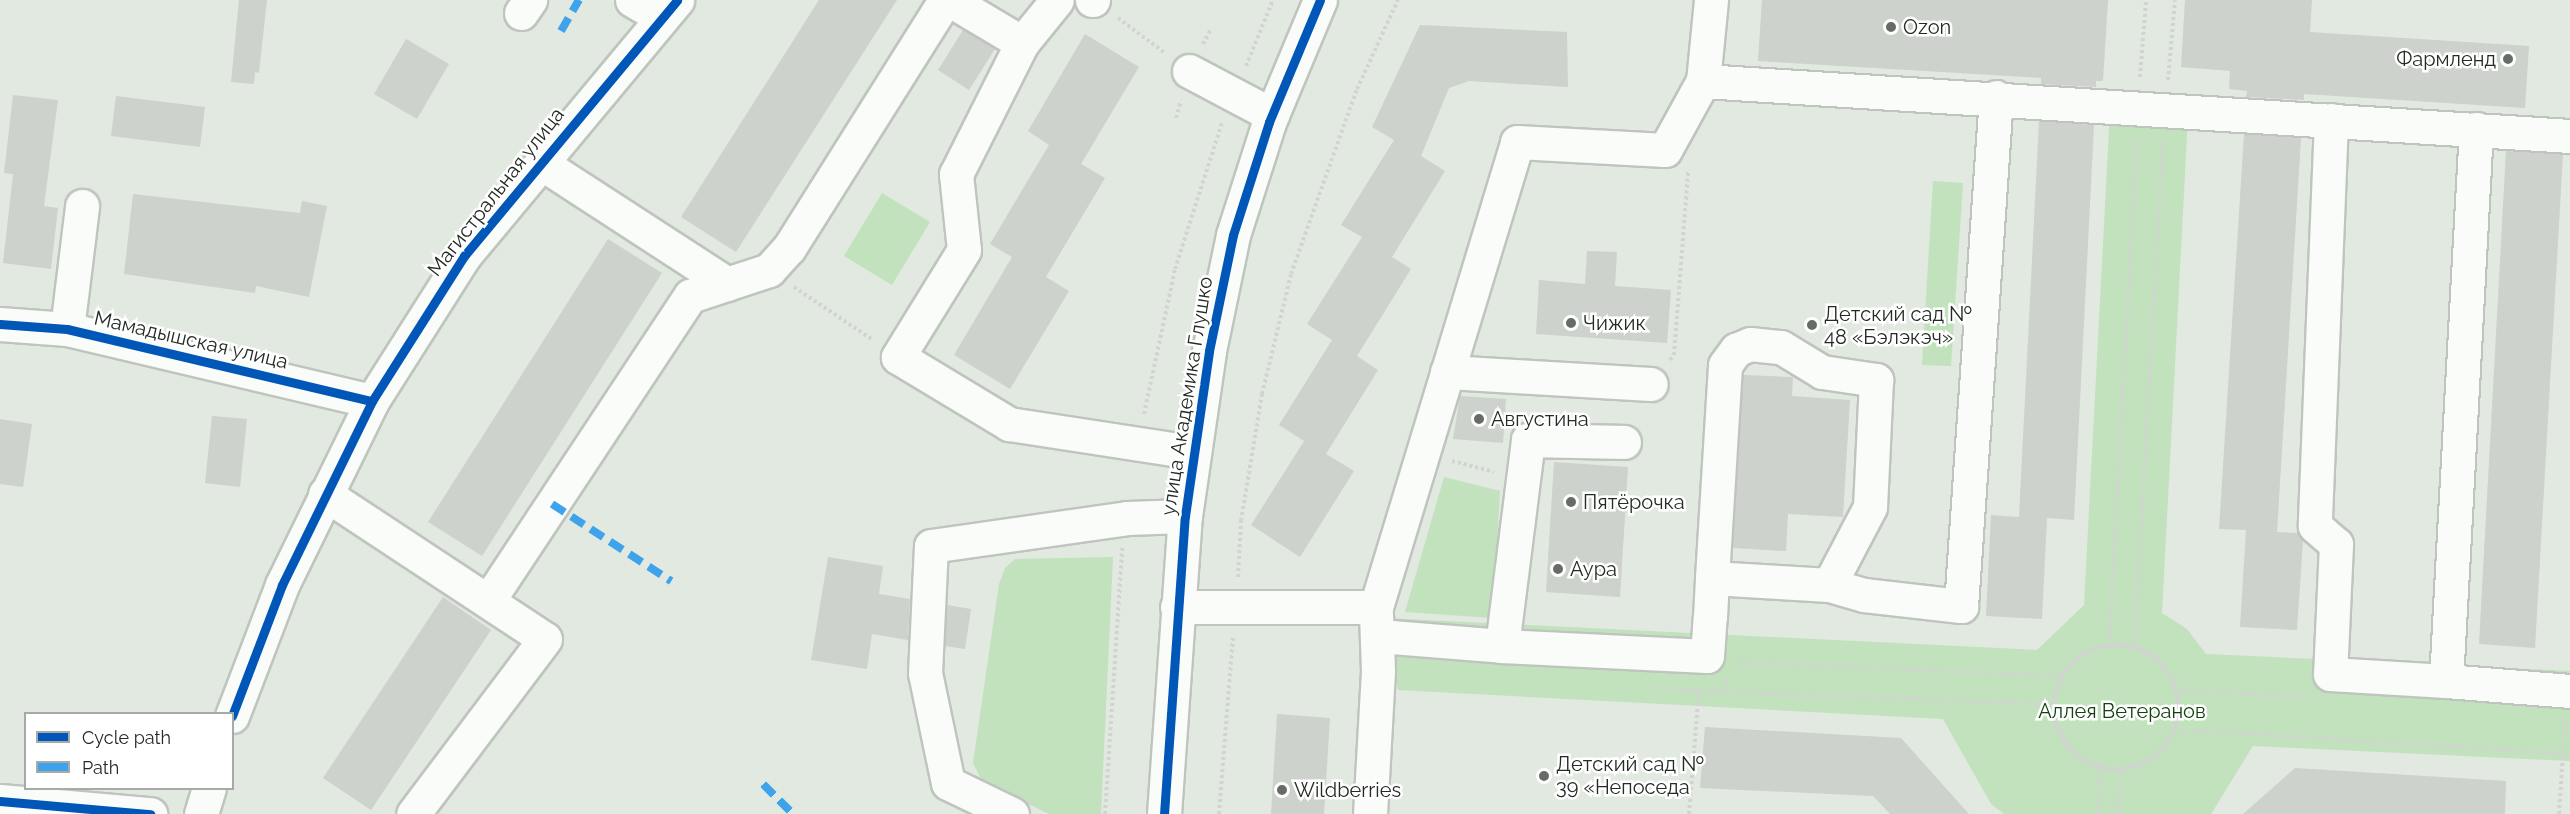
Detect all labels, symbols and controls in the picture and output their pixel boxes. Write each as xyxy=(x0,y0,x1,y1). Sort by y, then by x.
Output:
place label: Ozon xyxy=(1903,15,1951,39)
marker: Ozon xyxy=(1884,20,1898,34)
place label: Фармленд xyxy=(2396,47,2496,71)
marker: Фармленд xyxy=(2501,52,2515,66)
street label: Магистральная улица xyxy=(423,103,569,281)
street label: улица Академика Глушко xyxy=(1156,274,1218,518)
place label: Детский сад № 48 «Бэлэкэч» xyxy=(1824,302,1972,349)
street label: Мамадышская улица xyxy=(92,306,290,374)
place label: Чижик xyxy=(1583,311,1646,335)
marker: Чижик xyxy=(1564,316,1578,330)
marker: Детский сад № 48 «Бэлэкэч» xyxy=(1805,318,1819,332)
place label: Августина xyxy=(1491,407,1589,431)
marker: Августина xyxy=(1472,412,1486,426)
place label: Пятёрочка xyxy=(1583,490,1685,514)
marker: Пятёрочка xyxy=(1564,495,1578,509)
place label: Аура xyxy=(1570,557,1617,581)
marker: Аура xyxy=(1551,562,1565,576)
park label: Аллея Ветеранов xyxy=(2038,699,2206,723)
legend xyxy=(24,712,234,790)
text: Cycle path xyxy=(82,727,171,748)
place label: Детский сад № 39 «Непоседа xyxy=(1556,752,1704,799)
text: Path xyxy=(82,757,119,778)
marker: Детский сад № 39 «Непоседа xyxy=(1537,769,1551,783)
place label: Wildberries xyxy=(1294,778,1401,802)
marker: Wildberries xyxy=(1275,783,1289,797)

